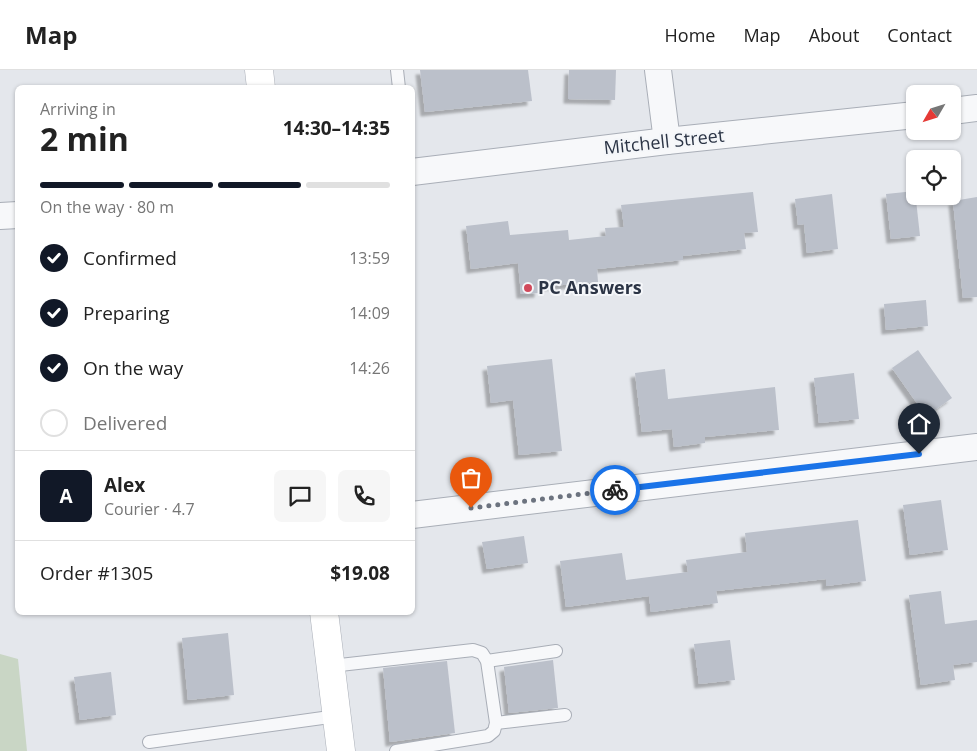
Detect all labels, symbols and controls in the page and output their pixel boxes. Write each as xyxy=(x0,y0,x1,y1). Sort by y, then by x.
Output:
text: Map xyxy=(25,18,77,51)
text: Home xyxy=(665,23,715,47)
text: Map xyxy=(743,23,781,47)
text: About xyxy=(809,23,859,47)
text: Contact xyxy=(887,23,952,47)
north arrow xyxy=(906,85,961,140)
map controls xyxy=(906,85,961,205)
text: Arriving in xyxy=(40,98,116,120)
text: 14:30–14:35 xyxy=(283,115,390,141)
text: 2 min xyxy=(40,117,129,160)
street label: Mitchell Street xyxy=(602,123,725,159)
button: locate xyxy=(906,150,961,205)
text: On the way · 80 m xyxy=(40,196,174,218)
icon: check xyxy=(40,244,68,272)
text: Confirmed xyxy=(83,245,177,271)
text: 13:59 xyxy=(349,247,390,269)
place label: PC Answers xyxy=(538,275,642,299)
marker: PC Answers xyxy=(522,282,534,294)
icon: check xyxy=(40,299,68,327)
text: Preparing xyxy=(83,300,170,326)
text: 14:09 xyxy=(349,302,390,324)
icon: check xyxy=(40,354,68,382)
text: On the way xyxy=(83,355,183,381)
text: 14:26 xyxy=(349,357,390,379)
pin xyxy=(898,403,940,454)
text: Delivered xyxy=(83,410,167,436)
icon: home xyxy=(905,410,933,438)
pin xyxy=(450,457,492,508)
icon: bag xyxy=(457,464,485,492)
courier xyxy=(590,465,640,515)
button: chat xyxy=(274,470,326,522)
button: phone xyxy=(338,470,390,522)
text: Alex xyxy=(104,472,145,498)
icon: bike xyxy=(601,476,629,504)
text: A xyxy=(59,483,73,509)
text: Courier · 4.7 xyxy=(104,498,195,520)
text: Order #1305 xyxy=(40,560,153,586)
text: $19.08 xyxy=(330,560,390,586)

